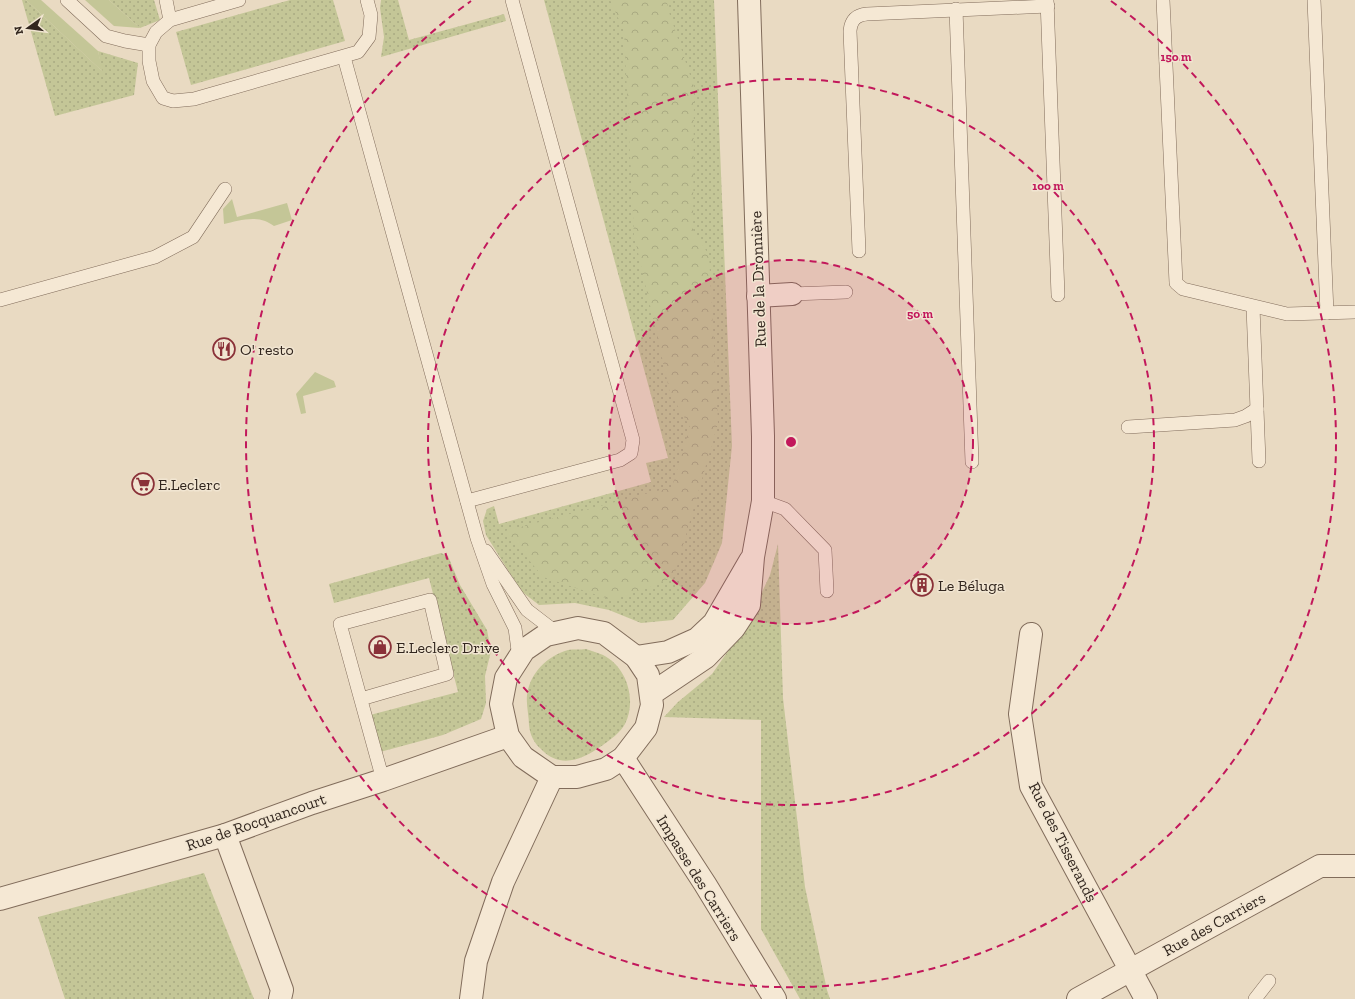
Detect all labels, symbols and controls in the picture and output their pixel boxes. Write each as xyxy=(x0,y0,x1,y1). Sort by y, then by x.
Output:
north arrow xyxy=(8,8,48,48)
text: N xyxy=(11,24,26,36)
text: 150 m xyxy=(1161,50,1192,64)
text: 100 m xyxy=(1032,179,1064,193)
street label: Rue de la Dronnière xyxy=(746,211,770,347)
text: 50 m xyxy=(907,307,933,321)
restaurant icon: O' resto xyxy=(211,336,237,362)
place label: O' resto xyxy=(240,340,294,359)
centre of rings xyxy=(784,435,798,449)
supermarket icon: E.Leclerc xyxy=(130,471,156,497)
place label: E.Leclerc xyxy=(158,475,220,494)
building icon: Le Béluga xyxy=(909,572,935,598)
place label: Le Béluga xyxy=(938,576,1005,595)
shop icon: E.Leclerc Drive xyxy=(367,634,393,660)
place label: E.Leclerc Drive xyxy=(396,638,500,657)
street label: Rue des Tisserands xyxy=(1025,779,1101,905)
street label: Rue de Rocquancourt xyxy=(183,789,329,855)
street label: Impasse des Carriers xyxy=(653,812,745,944)
street label: Rue des Carriers xyxy=(1159,888,1269,960)

